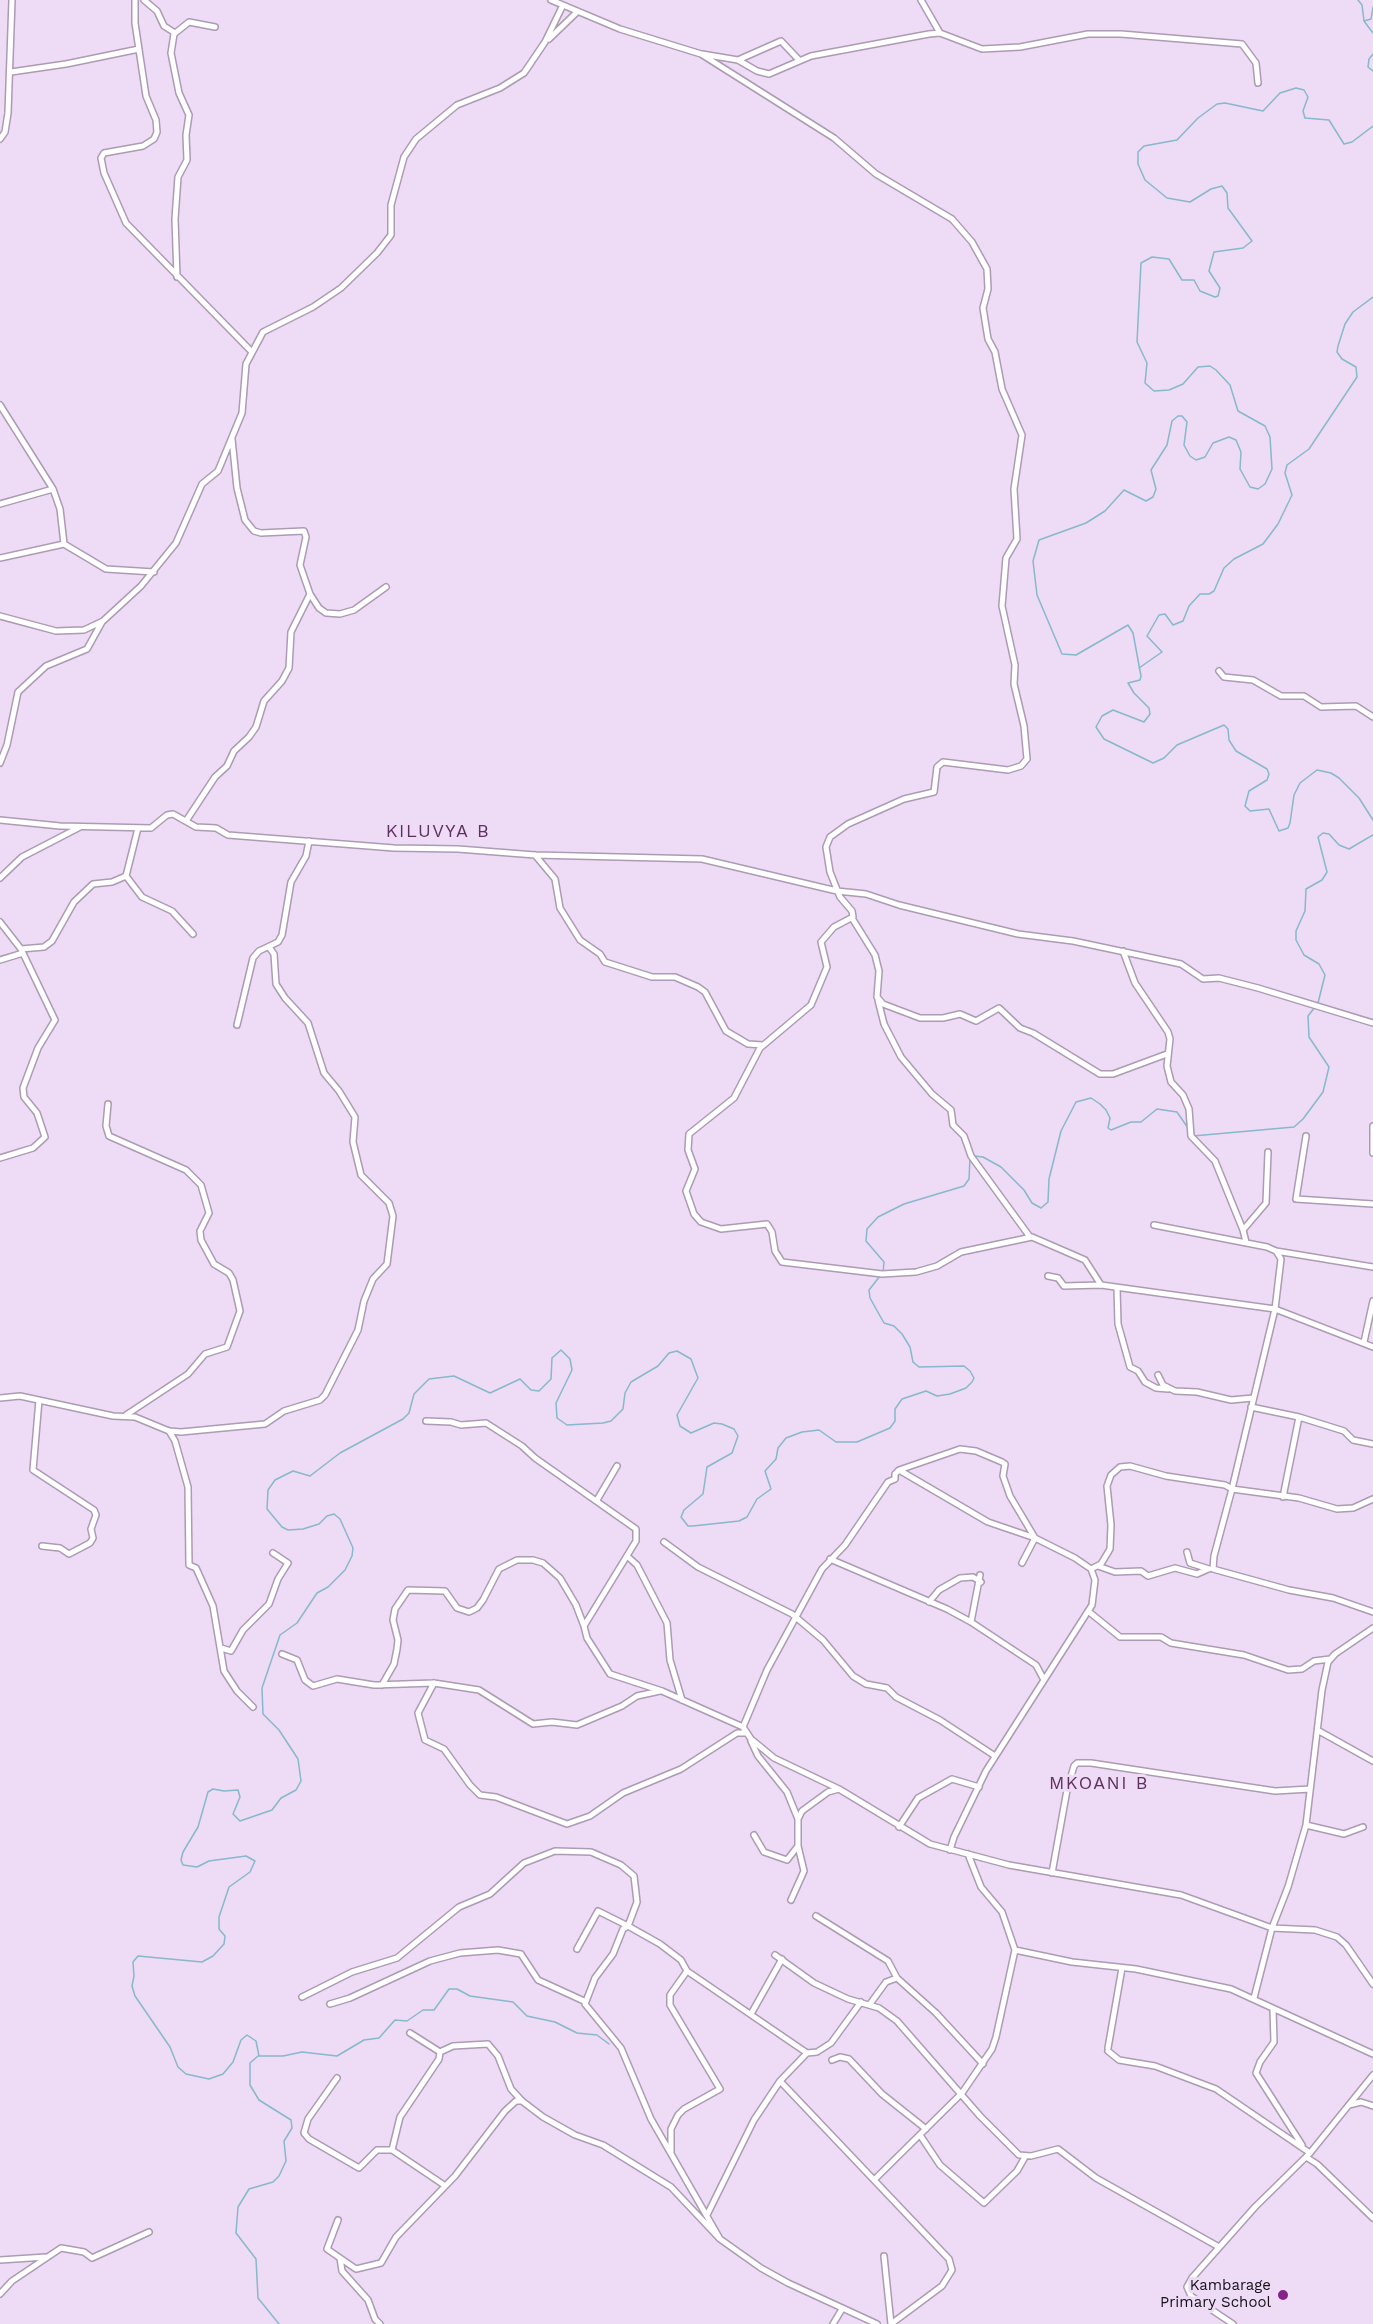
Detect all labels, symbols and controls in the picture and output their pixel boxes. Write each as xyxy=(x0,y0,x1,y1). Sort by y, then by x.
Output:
district label: KILUVYA B xyxy=(386,821,490,843)
district label: MKOANI B xyxy=(1049,1773,1149,1795)
place label: Kambarage Primary School xyxy=(1160,2277,1271,2312)
marker: Kambarage Primary School xyxy=(1276,2288,1290,2302)

